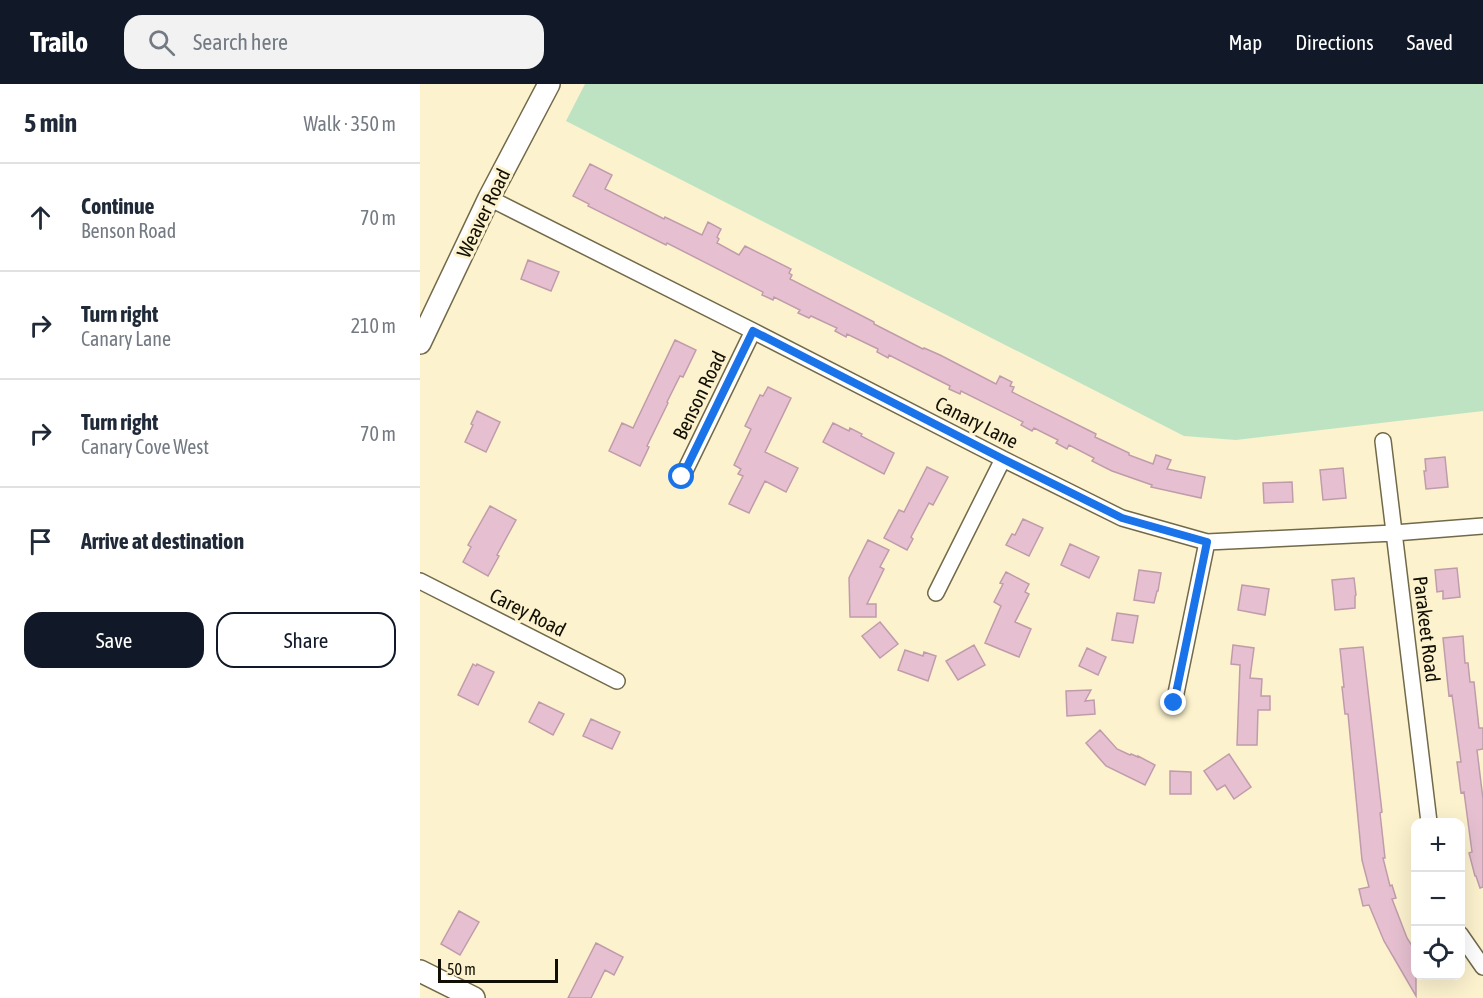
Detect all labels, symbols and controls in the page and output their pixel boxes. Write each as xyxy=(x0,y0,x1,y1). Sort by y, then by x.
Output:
search box xyxy=(124,15,544,69)
text: Trailo xyxy=(30,26,88,58)
icon: search xyxy=(145,26,178,59)
text: Search here xyxy=(193,29,288,55)
text: Map xyxy=(1228,30,1262,54)
text: Directions xyxy=(1295,30,1374,54)
text: Saved xyxy=(1407,30,1453,54)
text: 5 min xyxy=(24,108,77,138)
text: Walk · 350 m xyxy=(304,112,396,135)
street label: Weaver Road xyxy=(452,165,514,261)
text: Continue xyxy=(81,193,155,219)
icon: ahead xyxy=(24,201,57,234)
text: 70 m xyxy=(360,206,396,229)
text: Benson Road xyxy=(81,219,176,242)
text: Turn right xyxy=(81,301,158,327)
icon: right xyxy=(24,309,57,342)
text: 210 m xyxy=(351,314,396,337)
text: Canary Lane xyxy=(81,327,171,350)
street label: Benson Road xyxy=(668,347,730,443)
street label: Canary Lane xyxy=(932,391,1022,453)
text: Turn right xyxy=(81,409,158,435)
icon: right xyxy=(24,417,57,450)
text: 70 m xyxy=(360,422,396,445)
text: Canary Cove West xyxy=(81,435,209,458)
route start xyxy=(668,463,694,489)
icon: arrive xyxy=(24,525,57,558)
text: Arrive at destination xyxy=(81,528,244,554)
street label: Parakeet Road xyxy=(1409,575,1445,683)
street label: Carey Road xyxy=(486,583,570,641)
button: Save xyxy=(24,612,204,668)
button: Share xyxy=(216,612,396,668)
route end xyxy=(1160,689,1186,715)
map controls xyxy=(1411,818,1465,980)
button: + xyxy=(1411,818,1465,872)
button: − xyxy=(1411,872,1465,926)
button: locate xyxy=(1411,926,1465,980)
scale bar xyxy=(438,956,558,984)
text: 50 m xyxy=(447,960,476,978)

